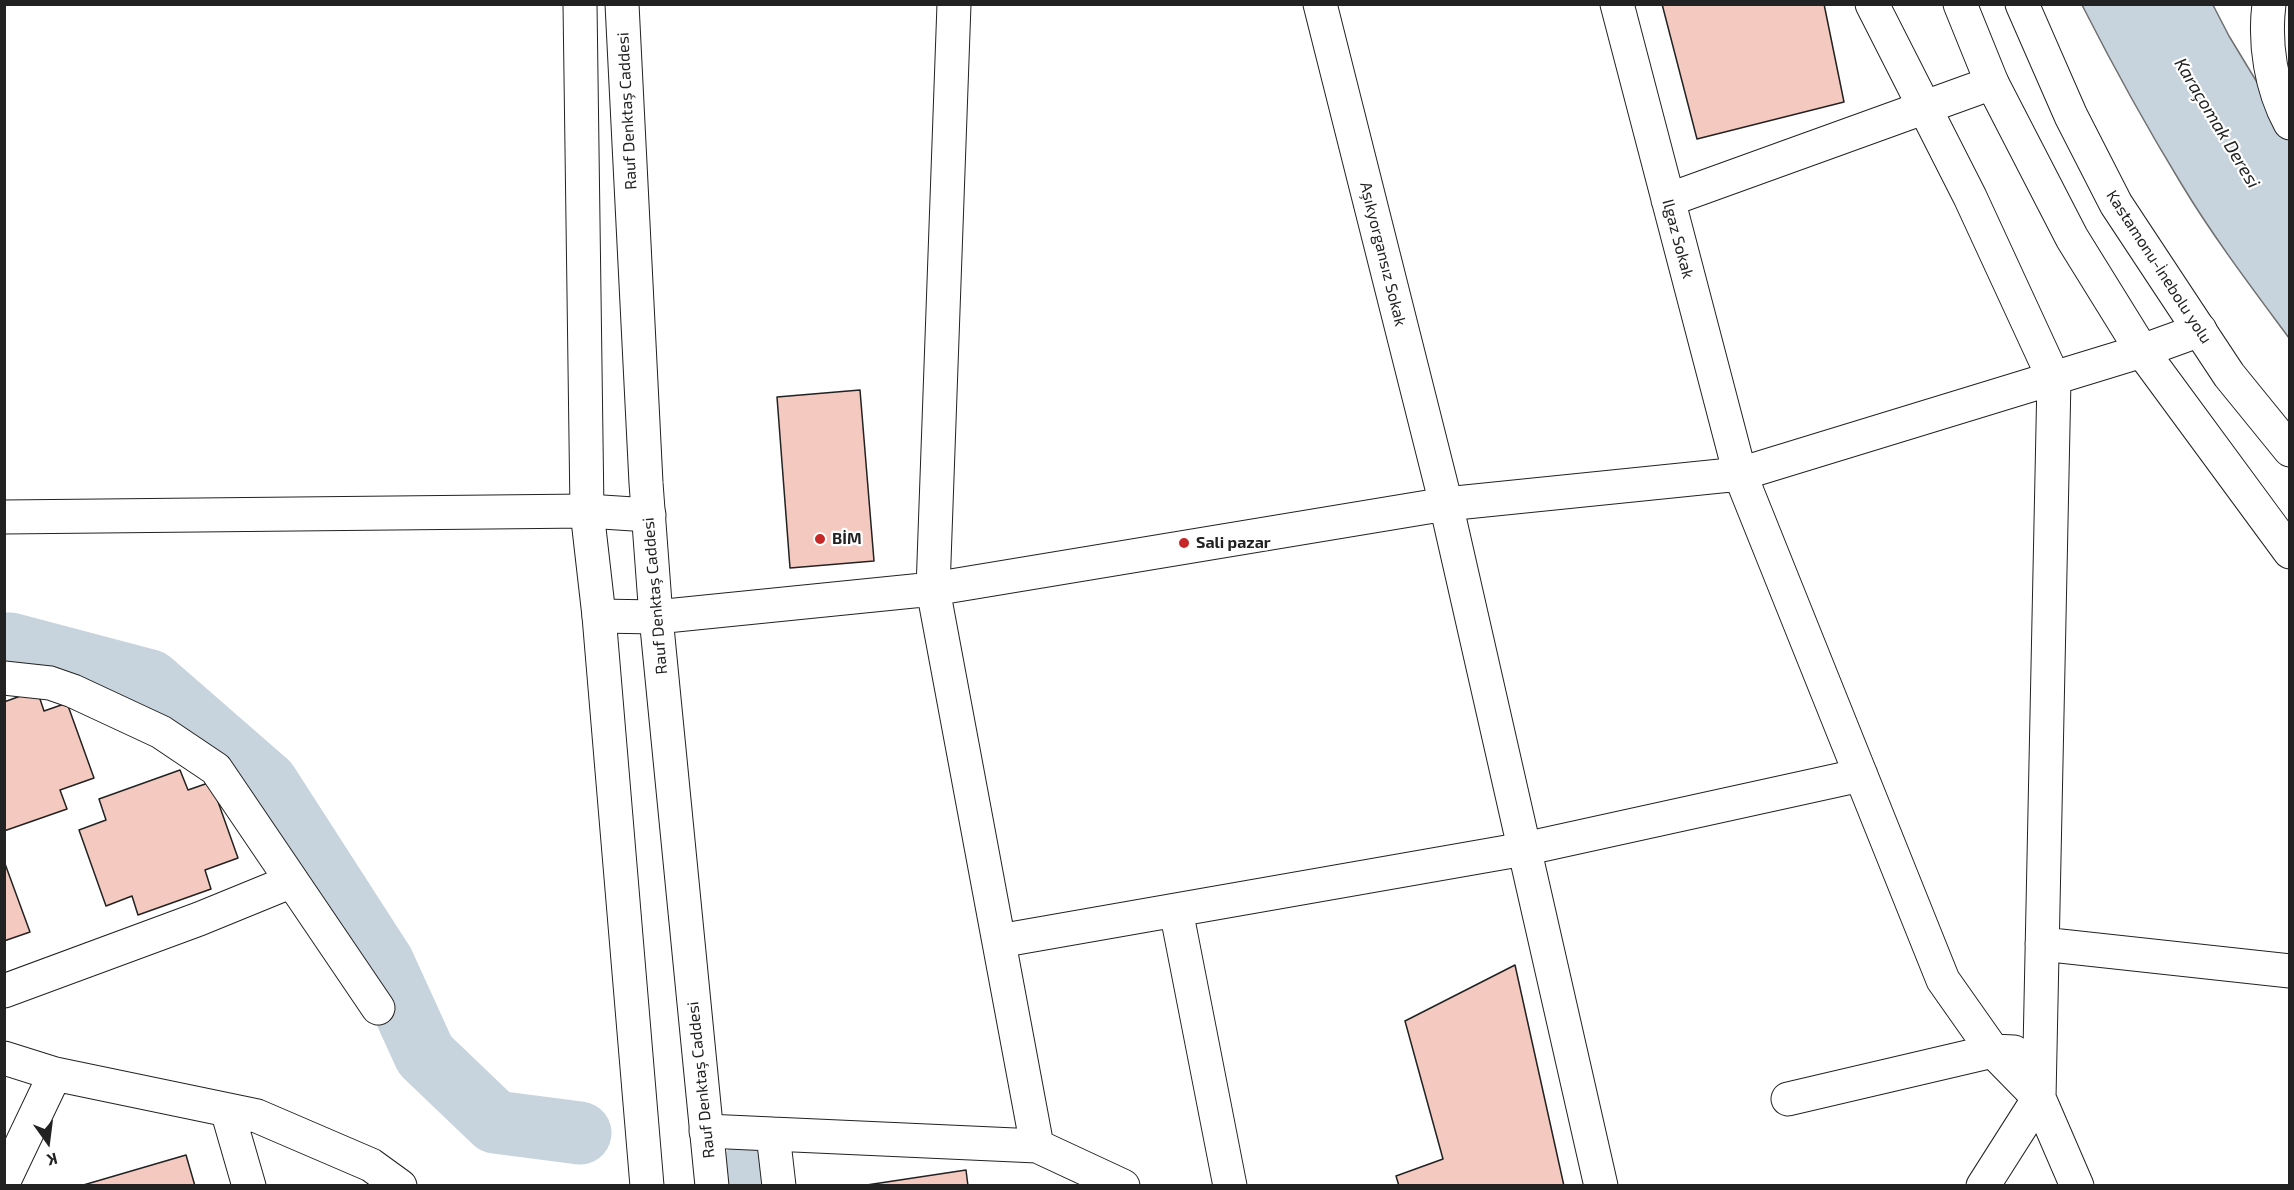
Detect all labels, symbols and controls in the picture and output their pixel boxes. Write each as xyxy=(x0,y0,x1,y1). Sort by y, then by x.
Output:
street label: Rauf Denktaş Caddesi xyxy=(613,32,641,190)
water label: Karaçomak Deresi xyxy=(2170,54,2264,192)
street label: Aşıkyorgansız Sokak xyxy=(1356,180,1410,328)
street label: Kastamonu-İnebolu yolu xyxy=(2102,187,2216,347)
street label: Ilgaz Sokak xyxy=(1658,197,1698,281)
street label: Rauf Denktaş Caddesi xyxy=(639,517,671,675)
place label: BİM xyxy=(832,529,862,549)
marker: BİM xyxy=(813,532,827,546)
place label: Sali pazar xyxy=(1196,533,1271,553)
marker: Sali pazar xyxy=(1177,536,1191,550)
street label: Rauf Denktaş Caddesi xyxy=(683,1001,719,1159)
north arrow xyxy=(18,1112,78,1172)
text: K xyxy=(45,1150,60,1170)

